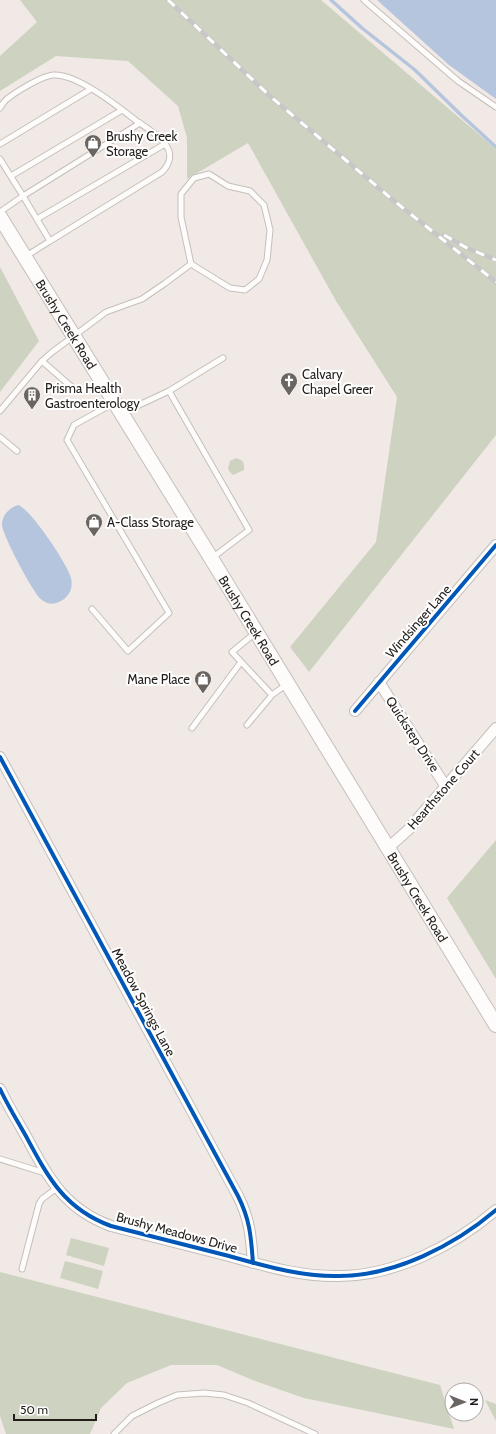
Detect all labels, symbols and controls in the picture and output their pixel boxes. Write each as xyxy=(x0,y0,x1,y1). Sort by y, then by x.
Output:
place label: Brushy Creek Storage xyxy=(106,128,178,159)
shop icon: Brushy Creek Storage xyxy=(83,133,103,158)
street label: Brushy Creek Road xyxy=(33,276,100,372)
place label: Calvary Chapel Greer xyxy=(302,366,374,397)
church icon: Calvary Chapel Greer xyxy=(279,371,299,396)
place label: Prisma Health Gastroenterology xyxy=(45,380,140,411)
building icon: Prisma Health Gastroenterology xyxy=(22,385,42,410)
shop icon: A-Class Storage xyxy=(84,512,104,537)
place label: A-Class Storage xyxy=(107,514,194,530)
street label: Brushy Creek Road xyxy=(215,572,283,668)
street label: Windsinger Lane xyxy=(382,581,454,661)
shop icon: Mane Place xyxy=(193,669,213,694)
place label: Mane Place xyxy=(127,671,190,687)
street label: Quickstep Drive xyxy=(383,693,444,775)
street label: Hearthstone Court xyxy=(404,745,483,833)
street label: Brushy Creek Road xyxy=(384,849,451,945)
street label: Meadow Springs Lane xyxy=(109,945,179,1059)
street label: Brushy Meadows Drive xyxy=(115,1208,240,1256)
north arrow xyxy=(444,1382,484,1422)
scale bar xyxy=(14,1396,96,1422)
text: N xyxy=(467,1398,481,1406)
text: 50 m xyxy=(20,1402,48,1417)

